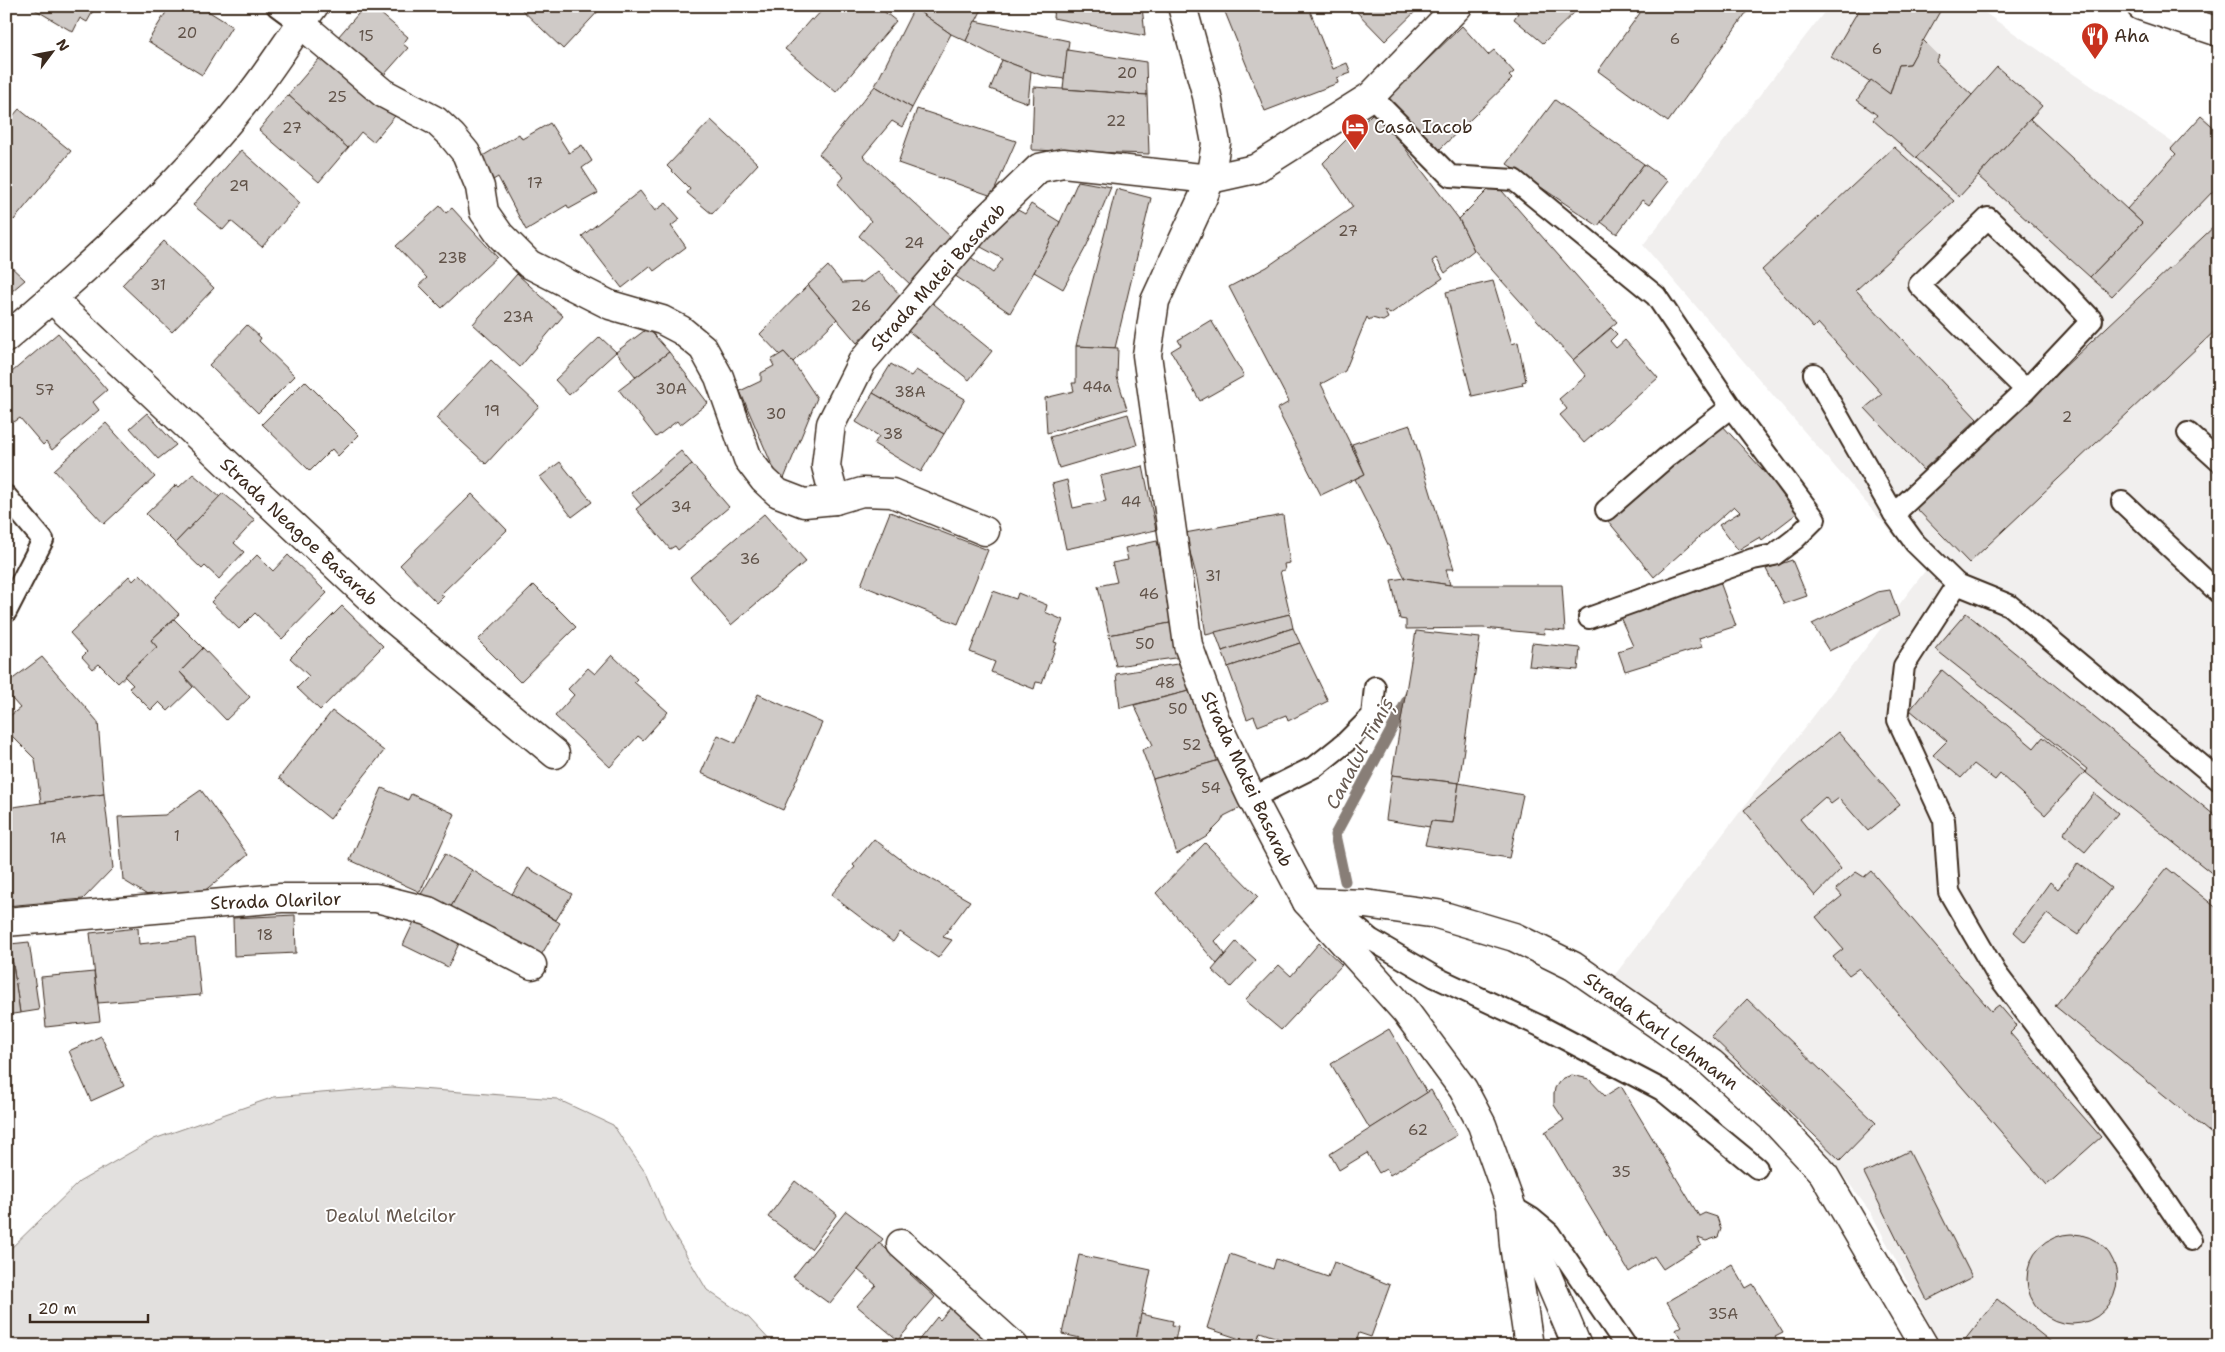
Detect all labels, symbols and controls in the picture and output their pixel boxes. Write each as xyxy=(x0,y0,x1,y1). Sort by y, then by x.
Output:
restaurant icon: Aha xyxy=(2080,21,2110,60)
house number: 20 xyxy=(177,23,197,43)
place label: Aha xyxy=(2114,24,2149,48)
house number: 15 xyxy=(358,26,374,46)
north arrow xyxy=(28,28,78,78)
house number: 6 xyxy=(1670,29,1680,49)
text: N xyxy=(52,36,74,55)
house number: 6 xyxy=(1872,39,1882,59)
house number: 20 xyxy=(1117,63,1137,83)
house number: 25 xyxy=(327,87,347,107)
house number: 22 xyxy=(1106,111,1126,131)
hotel icon: Casa Iacob xyxy=(1340,112,1370,151)
place label: Casa Iacob xyxy=(1374,115,1473,139)
house number: 27 xyxy=(282,118,302,138)
house number: 17 xyxy=(527,173,543,193)
house number: 29 xyxy=(229,176,249,196)
street label: Strada Matei Basarab xyxy=(865,198,1011,356)
house number: 27 xyxy=(1338,221,1358,241)
house number: 24 xyxy=(904,233,924,253)
house number: 23B xyxy=(437,248,467,268)
house number: 31 xyxy=(150,275,166,295)
house number: 26 xyxy=(851,296,871,316)
house number: 23A xyxy=(503,307,534,327)
house number: 44a xyxy=(1082,377,1112,397)
house number: 30A xyxy=(655,379,687,399)
house number: 57 xyxy=(36,380,54,400)
house number: 38A xyxy=(894,382,926,402)
house number: 19 xyxy=(484,401,500,421)
house number: 30 xyxy=(766,404,786,424)
house number: 2 xyxy=(2062,407,2072,427)
house number: 38 xyxy=(883,424,903,444)
street label: Strada Neagoe Basarab xyxy=(215,452,383,612)
house number: 44 xyxy=(1121,492,1141,512)
house number: 34 xyxy=(671,497,691,517)
house number: 36 xyxy=(740,549,760,569)
house number: 31 xyxy=(1205,566,1221,586)
house number: 46 xyxy=(1139,584,1159,604)
house number: 50 xyxy=(1135,634,1155,654)
house number: 48 xyxy=(1155,673,1175,693)
street label: Strada Matei Basarab xyxy=(1196,687,1298,871)
water label: Canalul Timiș xyxy=(1319,693,1400,814)
house number: 50 xyxy=(1168,699,1188,719)
house number: 52 xyxy=(1183,735,1201,755)
house number: 54 xyxy=(1201,778,1221,798)
house number: 1 xyxy=(174,826,180,846)
house number: 1A xyxy=(50,828,66,848)
street label: Strada Olarilor xyxy=(210,887,342,915)
house number: 18 xyxy=(257,925,273,945)
street label: Strada Karl Lehmann xyxy=(1579,967,1743,1095)
house number: 62 xyxy=(1408,1120,1428,1140)
house number: 35 xyxy=(1611,1162,1631,1182)
park label: Dealul Melcilor xyxy=(326,1204,456,1228)
scale bar xyxy=(30,1292,148,1324)
text: 20 m xyxy=(38,1299,77,1319)
house number: 35A xyxy=(1708,1304,1738,1324)

